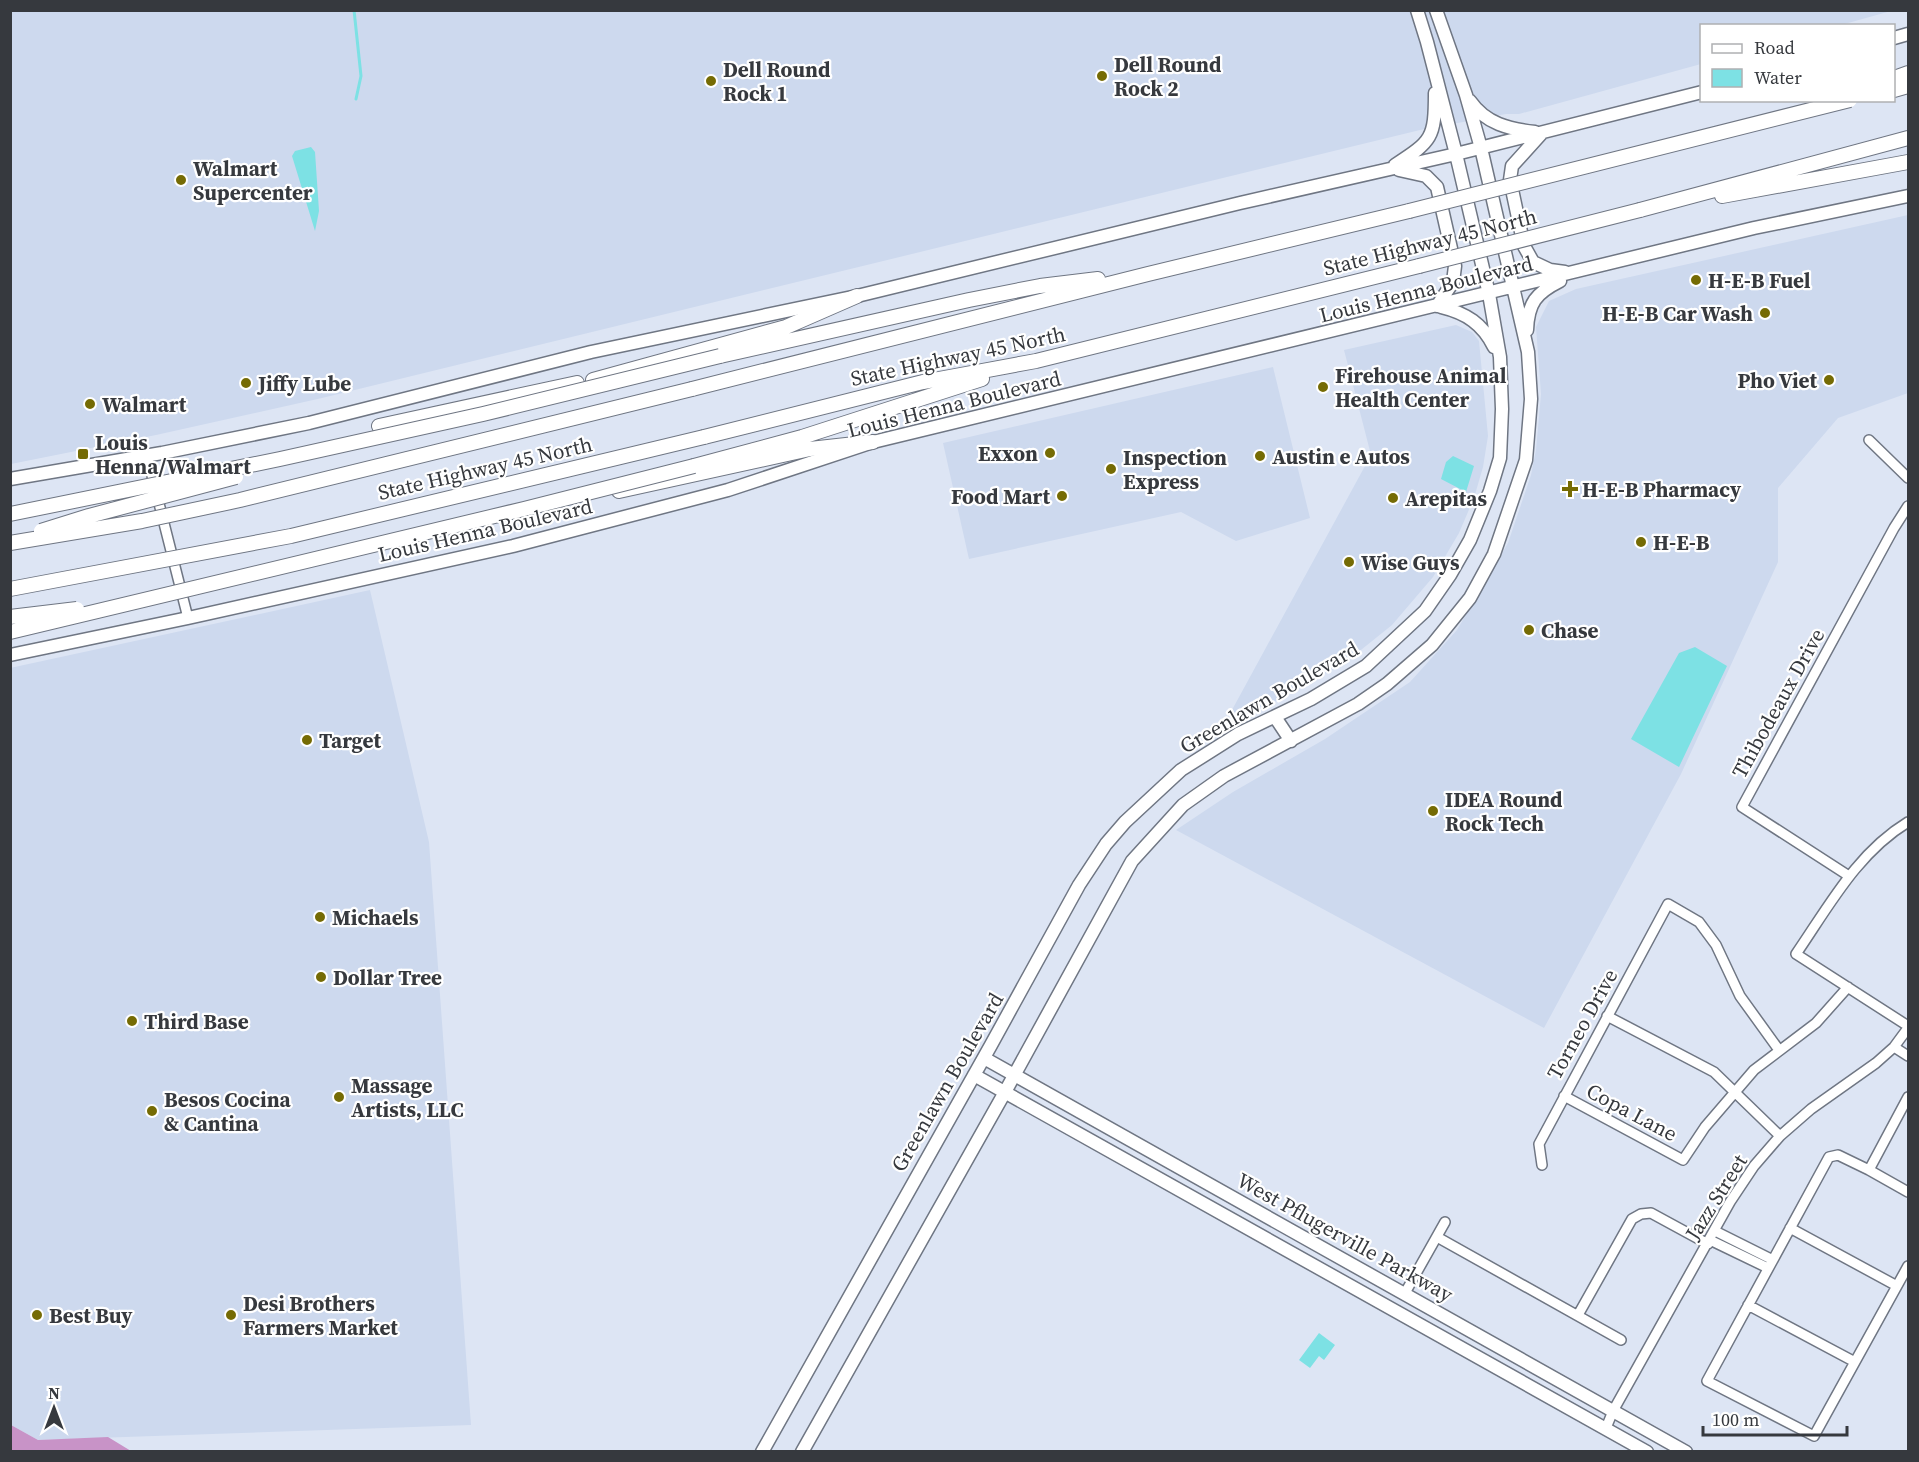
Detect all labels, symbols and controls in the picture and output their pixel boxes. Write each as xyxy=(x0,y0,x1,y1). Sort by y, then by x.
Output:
legend xyxy=(1700,24,1895,102)
text: Road xyxy=(1754,35,1795,60)
place label: Dell Round Rock 2 xyxy=(1114,50,1222,103)
place label: Dell Round Rock 1 xyxy=(723,55,831,108)
text: Water xyxy=(1754,65,1802,90)
marker: Dell Round Rock 2 xyxy=(1095,69,1109,83)
marker: Dell Round Rock 1 xyxy=(704,74,718,88)
place label: Walmart Supercenter xyxy=(193,154,313,207)
marker: Walmart Supercenter xyxy=(174,173,188,187)
street label: State Highway 45 North xyxy=(1320,201,1540,283)
street label: Louis Henna Boulevard xyxy=(1316,248,1536,330)
place label: H-E-B Fuel xyxy=(1708,266,1811,295)
marker: H-E-B Fuel xyxy=(1689,273,1703,287)
place label: H-E-B Car Wash xyxy=(1602,299,1753,328)
marker: H-E-B Car Wash xyxy=(1758,306,1772,320)
street label: State Highway 45 North xyxy=(848,319,1068,393)
place label: Firehouse Animal Health Center xyxy=(1335,361,1507,414)
street label: Louis Henna Boulevard xyxy=(844,363,1064,445)
place label: Pho Viet xyxy=(1737,366,1817,395)
place label: Jiffy Lube xyxy=(256,369,351,398)
marker: Pho Viet xyxy=(1822,373,1836,387)
marker: Jiffy Lube xyxy=(239,376,253,390)
marker: Firehouse Animal Health Center xyxy=(1316,380,1330,394)
place label: Walmart xyxy=(102,390,187,419)
marker: Walmart xyxy=(83,397,97,411)
place label: Louis Henna/Walmart xyxy=(95,428,251,481)
street label: State Highway 45 North xyxy=(375,429,595,507)
place label: Exxon xyxy=(978,439,1038,468)
place label: Austin e Autos xyxy=(1272,442,1410,471)
place label: Inspection Express xyxy=(1123,443,1227,496)
marker: Exxon xyxy=(1043,446,1057,460)
marker: Louis Henna/Walmart xyxy=(76,447,90,461)
marker: Austin e Autos xyxy=(1253,449,1267,463)
marker: Inspection Express xyxy=(1104,462,1118,476)
place label: H-E-B Pharmacy xyxy=(1582,475,1742,504)
place label: Food Mart xyxy=(951,482,1050,511)
marker: H-E-B Pharmacy xyxy=(1563,482,1577,496)
place label: Arepitas xyxy=(1405,484,1487,513)
marker: Food Mart xyxy=(1055,489,1069,503)
street label: Louis Henna Boulevard xyxy=(375,491,595,569)
marker: Arepitas xyxy=(1386,491,1400,505)
place label: H-E-B xyxy=(1653,528,1710,557)
marker: H-E-B xyxy=(1634,535,1648,549)
place label: Wise Guys xyxy=(1361,548,1460,577)
marker: Wise Guys xyxy=(1342,555,1356,569)
place label: Chase xyxy=(1541,616,1599,645)
marker: Chase xyxy=(1522,623,1536,637)
street label: Thibodeaux Drive xyxy=(1725,623,1831,783)
street label: Greenlawn Boulevard xyxy=(1174,634,1364,760)
place label: Target xyxy=(319,726,382,755)
marker: Target xyxy=(300,733,314,747)
place label: IDEA Round Rock Tech xyxy=(1445,785,1563,838)
marker: IDEA Round Rock Tech xyxy=(1426,804,1440,818)
place label: Michaels xyxy=(332,903,419,932)
marker: Michaels xyxy=(313,910,327,924)
place label: Dollar Tree xyxy=(333,963,442,992)
street label: Torneo Drive xyxy=(1540,964,1624,1084)
marker: Dollar Tree xyxy=(314,970,328,984)
street label: Greenlawn Boulevard xyxy=(884,987,1010,1177)
place label: Third Base xyxy=(144,1007,249,1036)
marker: Third Base xyxy=(125,1014,139,1028)
place label: Massage Artists, LLC xyxy=(351,1071,464,1124)
street label: Copa Lane xyxy=(1582,1076,1682,1148)
place label: Besos Cocina & Cantina xyxy=(164,1085,292,1138)
marker: Massage Artists, LLC xyxy=(332,1090,346,1104)
marker: Besos Cocina & Cantina xyxy=(145,1104,159,1118)
street label: Jazz Street xyxy=(1678,1148,1754,1246)
street label: West Pflugerville Parkway xyxy=(1232,1165,1458,1309)
place label: Desi Brothers Farmers Market xyxy=(243,1289,398,1342)
place label: Best Buy xyxy=(49,1301,133,1330)
marker: Best Buy xyxy=(30,1308,44,1322)
marker: Desi Brothers Farmers Market xyxy=(224,1308,238,1322)
north arrow xyxy=(24,1378,84,1438)
text: N xyxy=(48,1382,60,1404)
scale bar xyxy=(1703,1399,1847,1437)
text: 100 m xyxy=(1712,1407,1759,1432)

